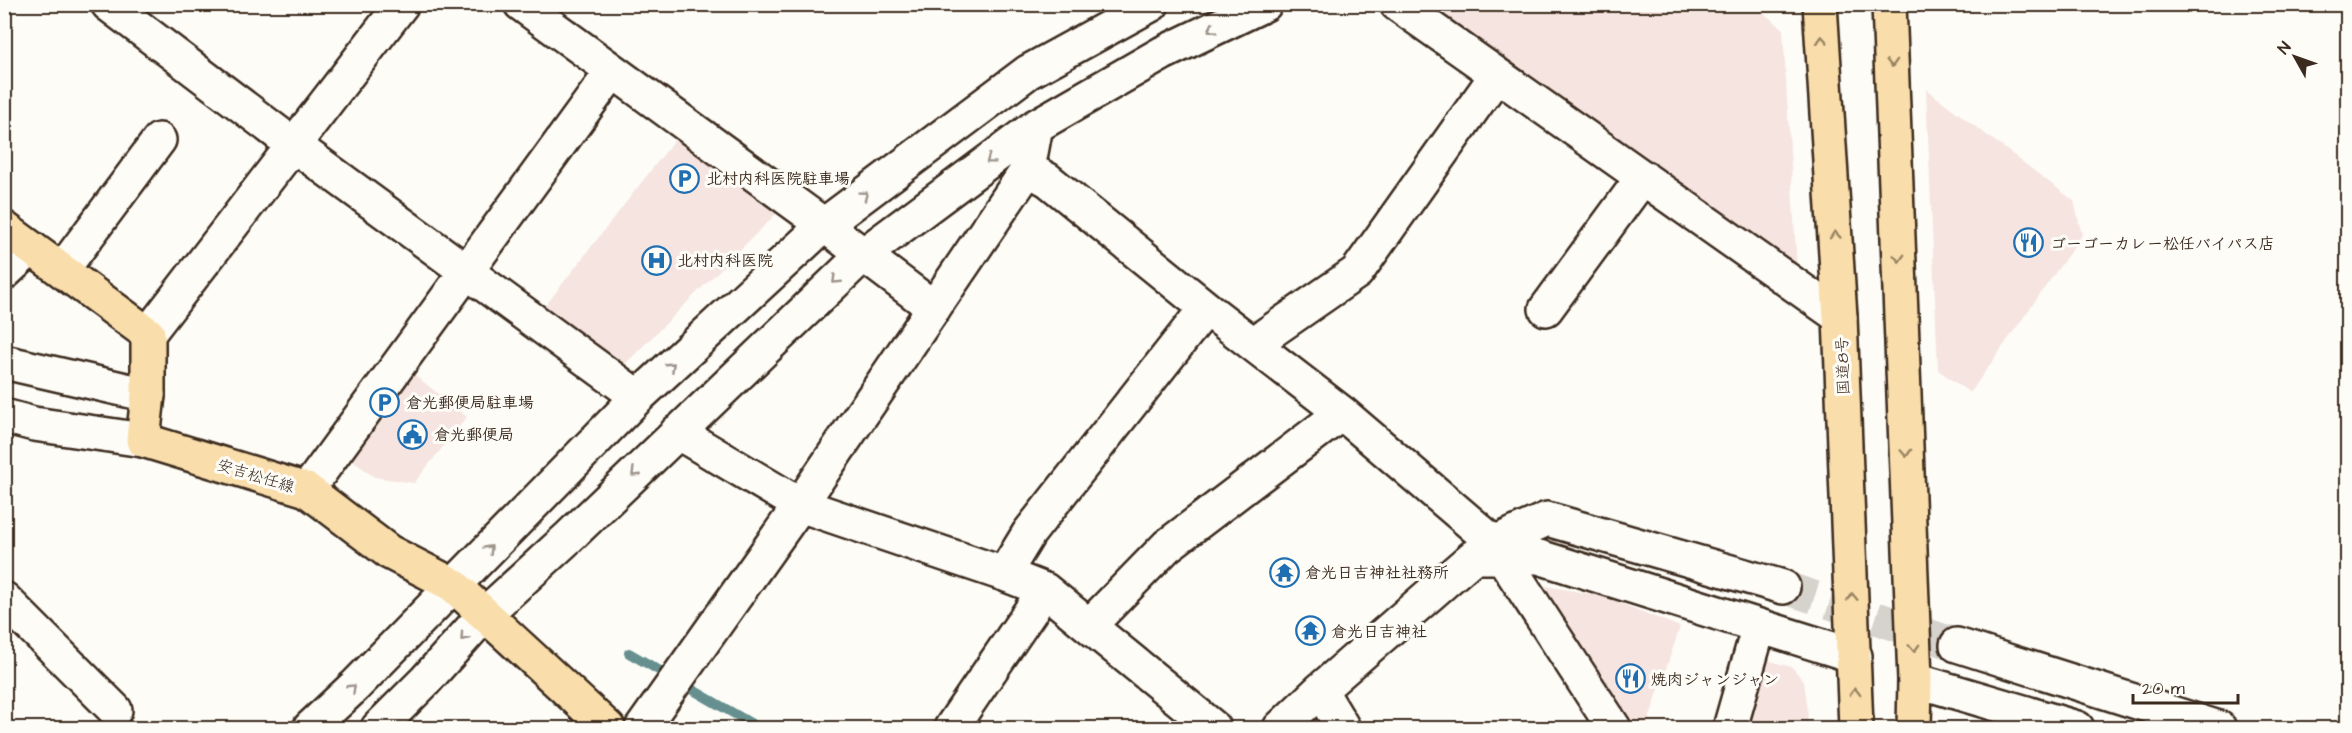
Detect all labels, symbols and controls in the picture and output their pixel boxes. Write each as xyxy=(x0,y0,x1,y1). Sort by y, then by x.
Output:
one-way arrow xyxy=(1207,22,1218,34)
north arrow xyxy=(2265,27,2325,87)
one-way arrow xyxy=(1816,35,1829,45)
text: N xyxy=(2273,37,2296,59)
one-way arrow xyxy=(1885,58,1898,67)
one-way arrow xyxy=(986,153,997,164)
parking icon: 北村内科医院駐車場 xyxy=(669,162,701,194)
place label: 北村内科医院駐車場 xyxy=(706,168,850,190)
one-way arrow xyxy=(857,191,868,202)
restaurant icon: ゴーゴーカレー松任バイパス店 xyxy=(2013,227,2045,259)
one-way arrow xyxy=(1829,230,1842,239)
place label: ゴーゴーカレー松任バイパス店 xyxy=(2050,233,2275,255)
hospital icon: 北村内科医院 xyxy=(640,244,672,276)
place label: 北村内科医院 xyxy=(677,250,773,272)
one-way arrow xyxy=(1893,253,1905,262)
one-way arrow xyxy=(833,273,843,284)
street label: 国道8号 xyxy=(1831,336,1855,396)
one-way arrow xyxy=(664,362,675,373)
parking icon: 倉光郵便局駐車場 xyxy=(369,386,401,418)
place label: 倉光郵便局駐車場 xyxy=(406,392,534,414)
public building icon: 倉光郵便局 xyxy=(397,418,429,450)
place label: 倉光郵便局 xyxy=(434,424,514,446)
one-way arrow xyxy=(1900,448,1913,457)
street label: 安吉松任線 xyxy=(214,454,297,498)
one-way arrow xyxy=(631,466,642,477)
one-way arrow xyxy=(481,545,492,556)
temple icon: 倉光日吉神社社務所 xyxy=(1268,556,1300,588)
place label: 倉光日吉神社社務所 xyxy=(1305,562,1449,584)
one-way arrow xyxy=(1846,593,1859,602)
temple icon: 倉光日吉神社 xyxy=(1294,615,1326,647)
place label: 倉光日吉神社 xyxy=(1331,621,1427,643)
one-way arrow xyxy=(460,631,471,641)
one-way arrow xyxy=(1907,643,1920,652)
restaurant icon: 焼肉ジャンジャン xyxy=(1614,663,1646,695)
scale bar xyxy=(2133,667,2238,705)
place label: 焼肉ジャンジャン xyxy=(1651,669,1779,691)
text: 20 m xyxy=(2142,676,2185,701)
one-way arrow xyxy=(345,685,356,696)
one-way arrow xyxy=(1849,688,1861,697)

